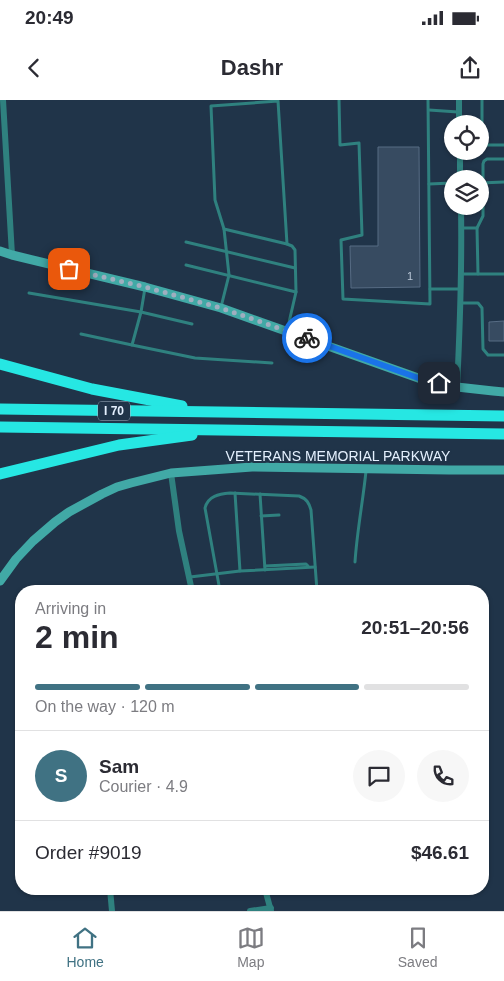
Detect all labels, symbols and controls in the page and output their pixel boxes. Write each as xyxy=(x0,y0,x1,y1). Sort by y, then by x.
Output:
text: 20:49 xyxy=(25,7,74,28)
icon: back xyxy=(20,54,48,82)
icon: share xyxy=(456,54,484,82)
text: Dashr xyxy=(221,55,283,80)
map controls xyxy=(444,115,489,215)
button: locate xyxy=(444,115,489,160)
button: layers xyxy=(444,170,489,215)
pin xyxy=(48,248,90,290)
icon: bag xyxy=(55,255,83,283)
house number: 1 xyxy=(407,270,413,282)
courier xyxy=(282,313,332,363)
icon: bike xyxy=(293,324,321,352)
pin xyxy=(418,362,460,404)
icon: home xyxy=(425,369,453,397)
road number: I 70 xyxy=(98,402,130,421)
street label: VETERANS MEMORIAL PARKWAY xyxy=(226,448,451,464)
text: Arriving in xyxy=(35,600,106,617)
text: 20:51–20:56 xyxy=(361,617,469,638)
text: 2 min xyxy=(35,619,119,655)
text: On the way · 120 m xyxy=(35,698,175,715)
button: chat xyxy=(353,750,405,802)
button: phone xyxy=(417,750,469,802)
text: Sam xyxy=(99,756,139,777)
text: S xyxy=(55,765,67,786)
text: Courier · 4.9 xyxy=(99,778,188,795)
text: Order #9019 xyxy=(35,842,142,863)
text: $46.61 xyxy=(411,842,469,863)
tab: Home xyxy=(66,924,104,970)
tab: Map xyxy=(237,924,265,970)
tab: Saved xyxy=(398,924,437,970)

